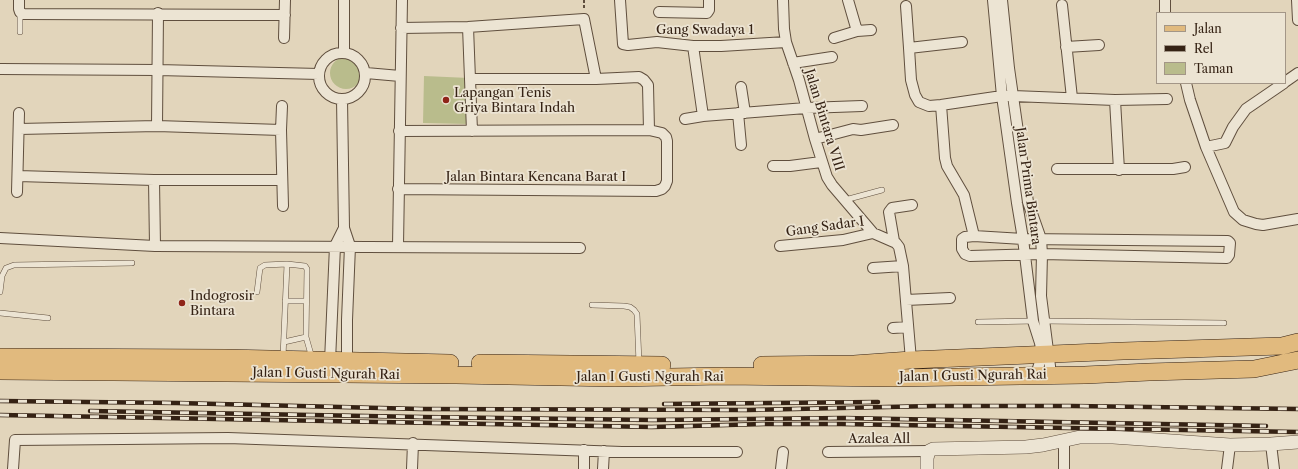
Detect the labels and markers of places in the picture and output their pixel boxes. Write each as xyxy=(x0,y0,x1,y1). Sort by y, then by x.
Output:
place label: Lapangan Tenis Griya Bintara Indah xyxy=(454,85,575,116)
marker: Lapangan Tenis Griya Bintara Indah xyxy=(441,95,451,105)
place label: Indogrosir Bintara xyxy=(190,288,254,319)
marker: Indogrosir Bintara xyxy=(177,298,187,308)

